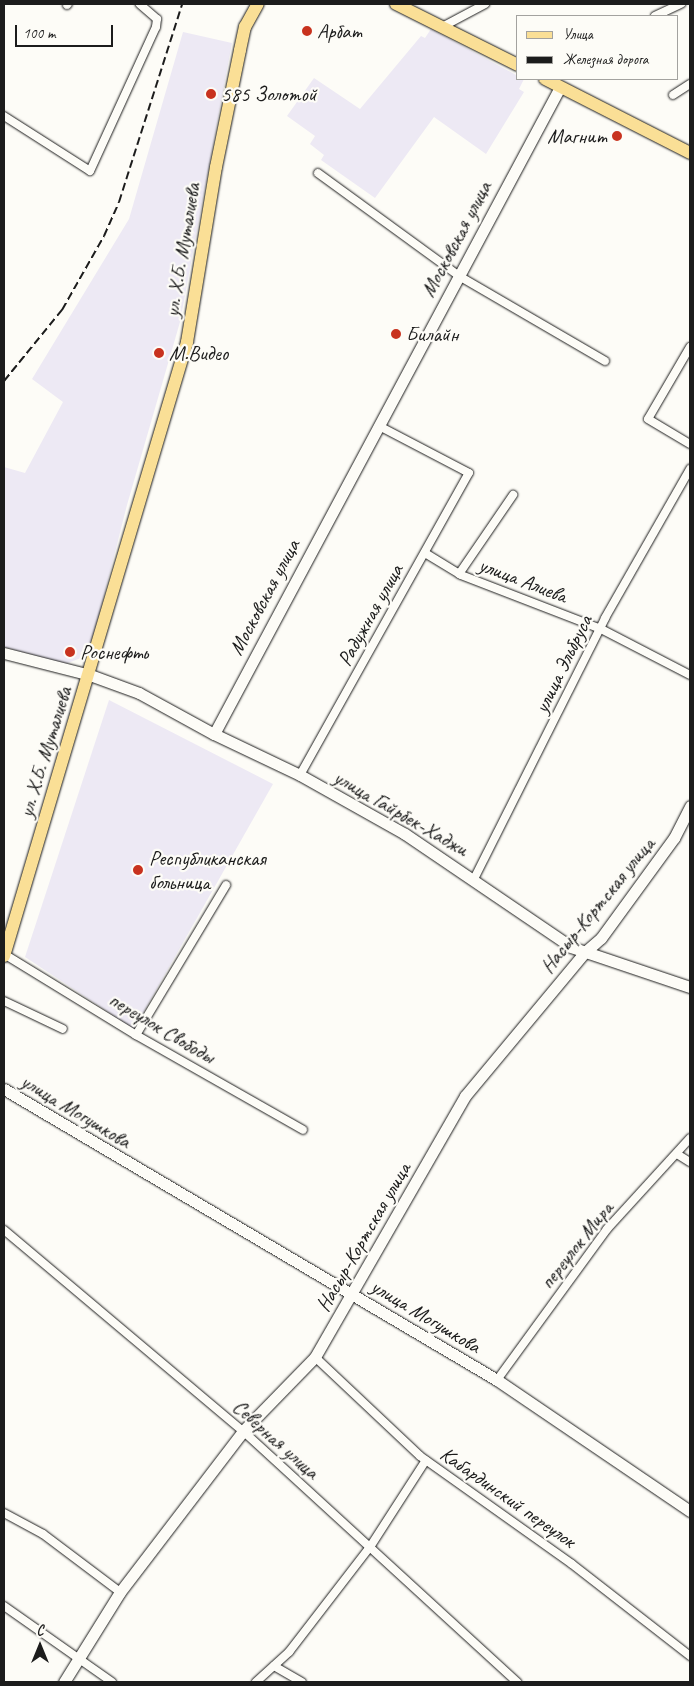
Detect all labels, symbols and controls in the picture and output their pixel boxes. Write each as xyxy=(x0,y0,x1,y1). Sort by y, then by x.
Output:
scale bar xyxy=(18,15,115,47)
legend xyxy=(516,15,679,80)
place label: Арбат xyxy=(317,18,362,44)
text: 100 m xyxy=(23,24,55,43)
marker: Арбат xyxy=(301,25,313,37)
text: Улица xyxy=(563,25,593,44)
text: Железная дорога xyxy=(563,50,648,69)
place label: 585 Золотой xyxy=(221,81,317,107)
marker: 585 Золотой xyxy=(205,88,217,100)
place label: Магнит xyxy=(547,123,607,149)
marker: Магнит xyxy=(611,130,623,142)
street label: Московская улица xyxy=(415,176,497,302)
street label: ул. Х.Б. Муталиева xyxy=(159,181,205,319)
place label: Билайн xyxy=(406,321,458,347)
marker: Билайн xyxy=(390,328,402,340)
place label: М.Видео xyxy=(169,340,228,366)
marker: М.Видео xyxy=(153,347,165,359)
street label: Московская улица xyxy=(223,534,305,660)
street label: улица Алиева xyxy=(475,552,571,608)
street label: Радужная улица xyxy=(331,559,409,671)
street label: улица Эльбруса xyxy=(529,611,597,717)
place label: Роснефть xyxy=(80,639,148,665)
marker: Роснефть xyxy=(64,646,76,658)
street label: ул. Х.Б. Муталиева xyxy=(13,684,77,820)
street label: улица Гайрбек-Хаджи xyxy=(329,764,473,862)
street label: Насыр-Кортская улица xyxy=(534,832,660,978)
place label: Республиканская больница xyxy=(149,845,266,895)
marker: Республиканская больница xyxy=(131,863,145,877)
street label: переулок Свободы xyxy=(105,987,219,1069)
street label: улица Могушкова xyxy=(17,1069,135,1153)
street label: Насыр-Кортская улица xyxy=(310,1158,416,1316)
street label: переулок Мира xyxy=(535,1197,617,1293)
street label: улица Могушкова xyxy=(367,1274,485,1358)
street label: Северная улица xyxy=(227,1393,325,1485)
street label: Кабардинский переулок xyxy=(435,1441,581,1553)
north arrow xyxy=(15,1621,65,1671)
text: С xyxy=(37,1622,43,1639)

